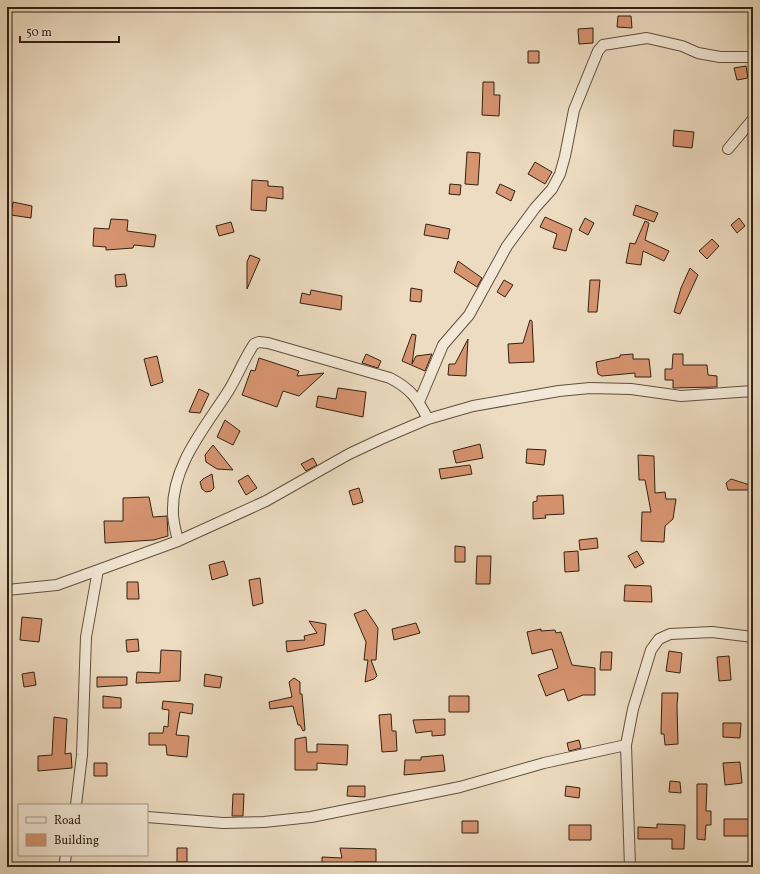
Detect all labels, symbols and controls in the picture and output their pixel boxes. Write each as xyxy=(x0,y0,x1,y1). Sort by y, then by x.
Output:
scale bar xyxy=(20,18,119,44)
text: 50 m xyxy=(26,25,52,41)
legend xyxy=(18,804,148,856)
text: Road xyxy=(54,813,81,829)
text: Building xyxy=(54,833,99,849)

